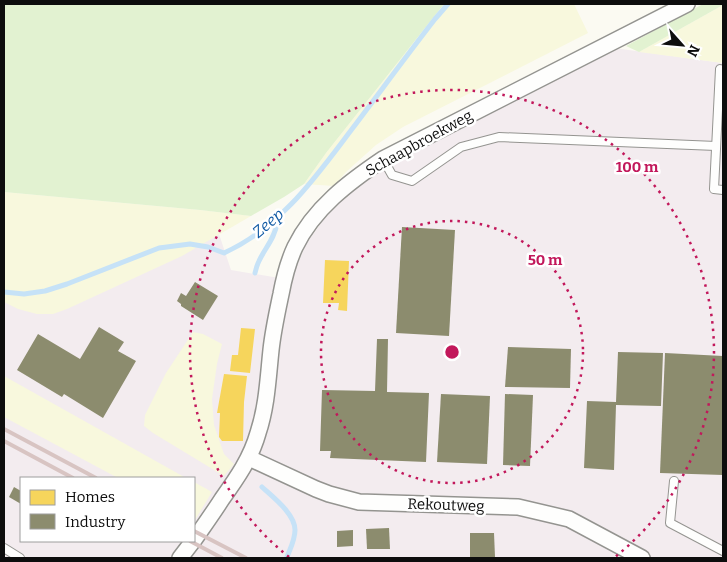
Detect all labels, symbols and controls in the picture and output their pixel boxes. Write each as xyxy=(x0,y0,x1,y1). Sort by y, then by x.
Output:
north arrow xyxy=(657,20,707,70)
text: N xyxy=(683,42,703,60)
street label: Schaapbroekweg xyxy=(362,106,476,180)
text: 100 m xyxy=(616,158,659,176)
water label: Zeep xyxy=(249,205,287,241)
text: 50 m xyxy=(528,251,563,269)
centre of rings xyxy=(443,343,461,361)
legend xyxy=(20,477,195,542)
text: Homes xyxy=(65,488,115,506)
street label: Rekoutweg xyxy=(407,495,485,515)
text: Industry xyxy=(65,513,125,531)

